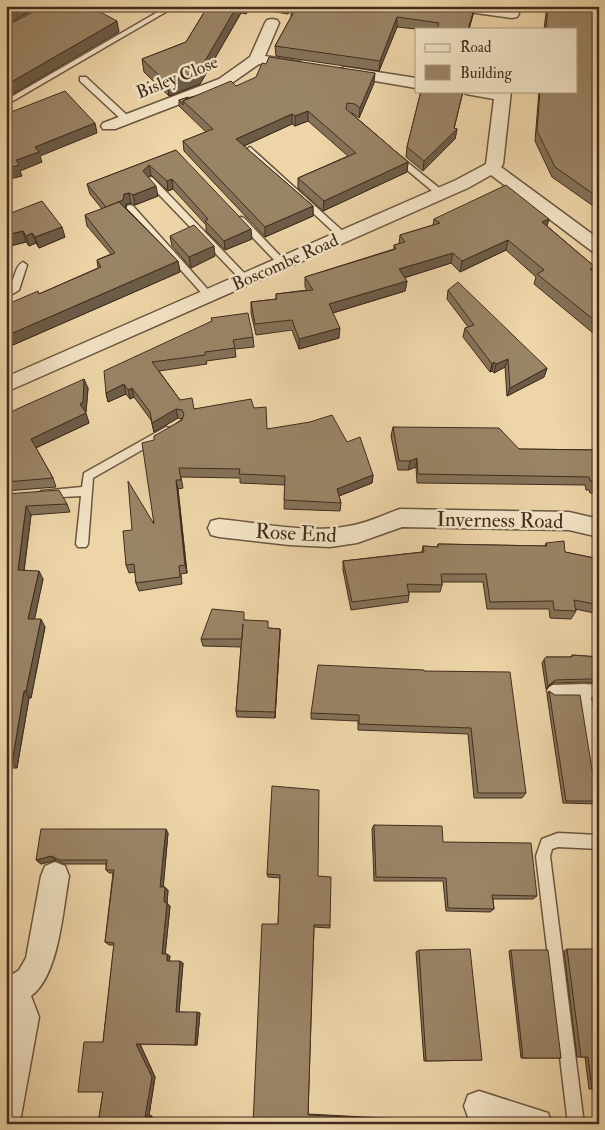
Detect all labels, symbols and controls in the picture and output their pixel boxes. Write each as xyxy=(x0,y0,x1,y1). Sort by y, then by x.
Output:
legend xyxy=(415,28,578,92)
text: Road xyxy=(460,38,492,57)
street label: Bisley Close xyxy=(133,50,222,104)
text: Building xyxy=(460,64,512,83)
street label: Boscombe Road xyxy=(228,229,342,296)
street label: Inverness Road xyxy=(436,506,564,535)
street label: Rose End xyxy=(255,518,338,549)

